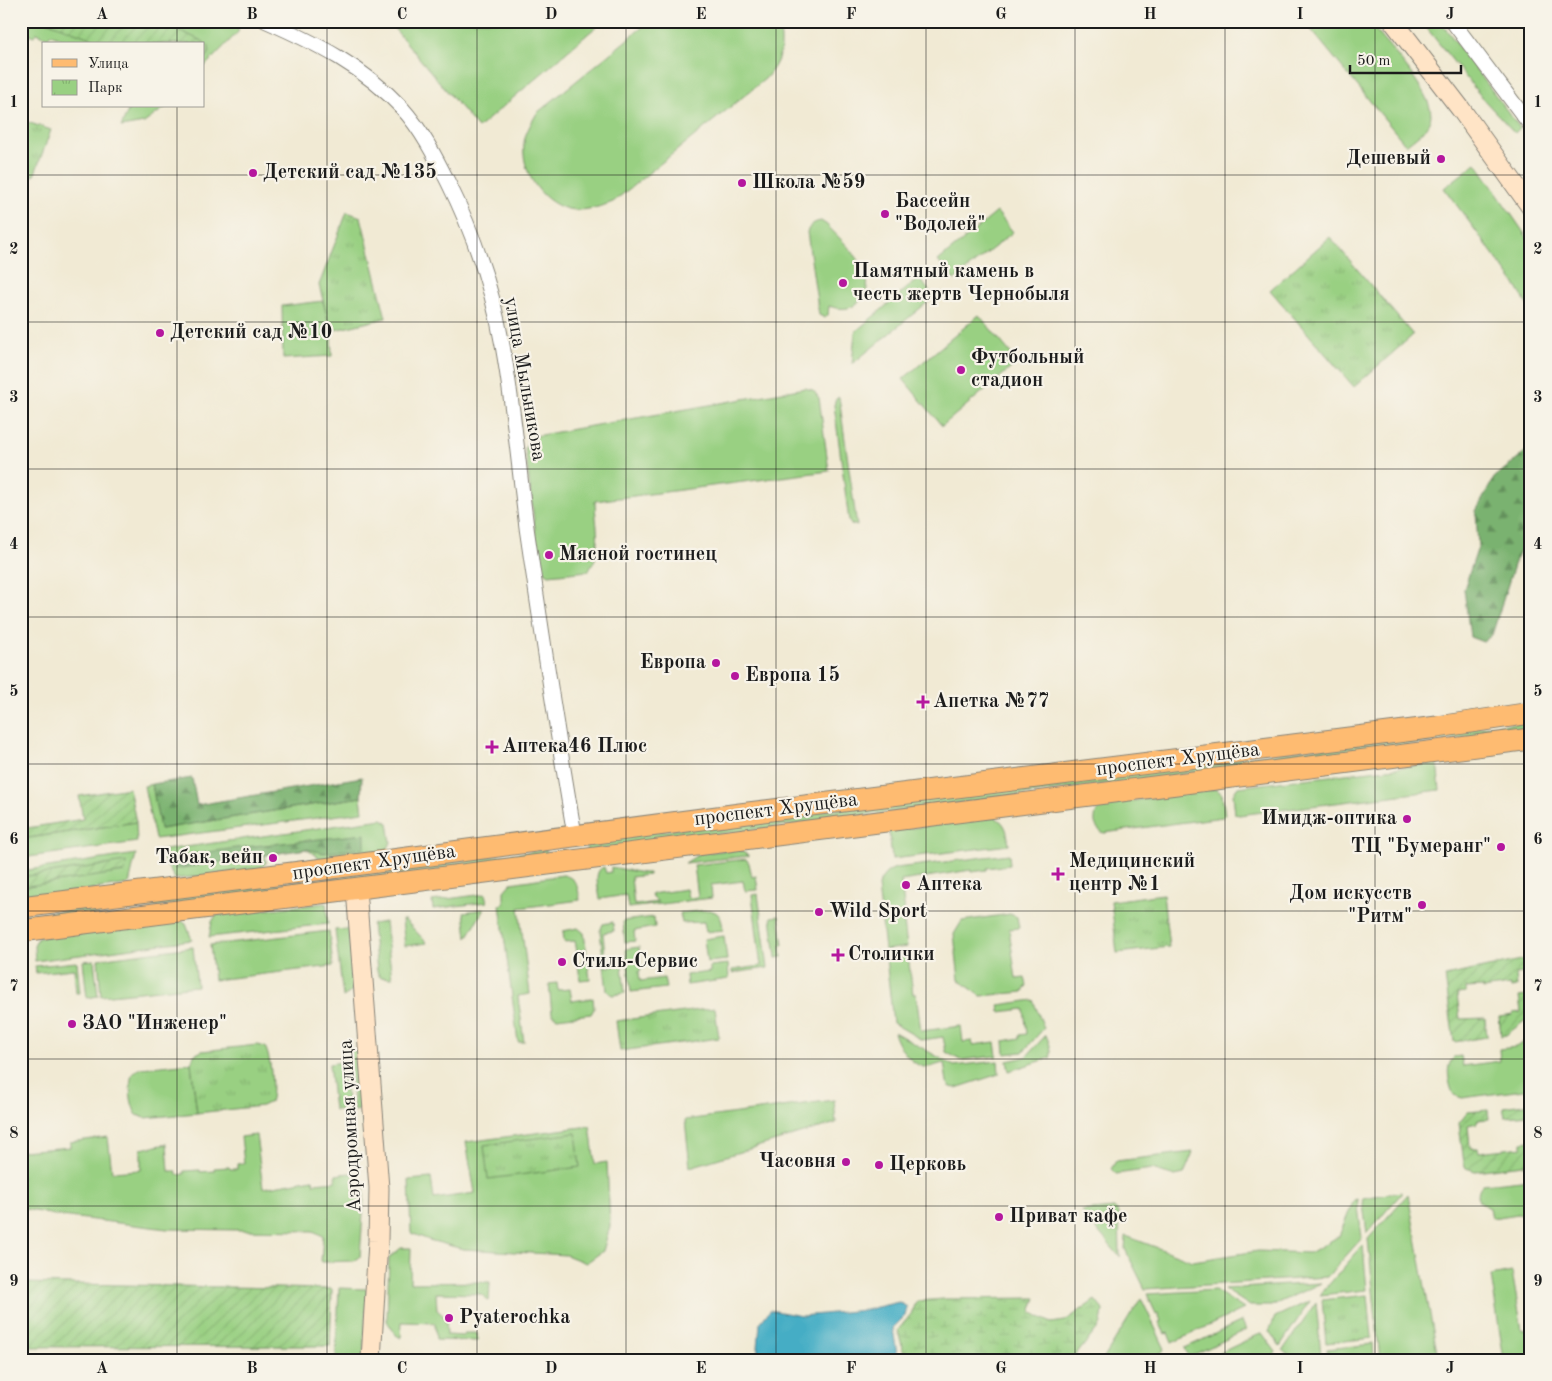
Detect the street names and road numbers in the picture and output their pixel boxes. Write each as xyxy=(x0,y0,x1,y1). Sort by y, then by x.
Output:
street label: улица Мыльникова xyxy=(500,295,548,463)
street label: проспект Хрущёва xyxy=(1095,740,1261,780)
street label: проспект Хрущёва xyxy=(693,790,859,830)
street label: проспект Хрущёва xyxy=(291,842,457,884)
street label: Аэродромная улица xyxy=(336,1039,366,1213)

